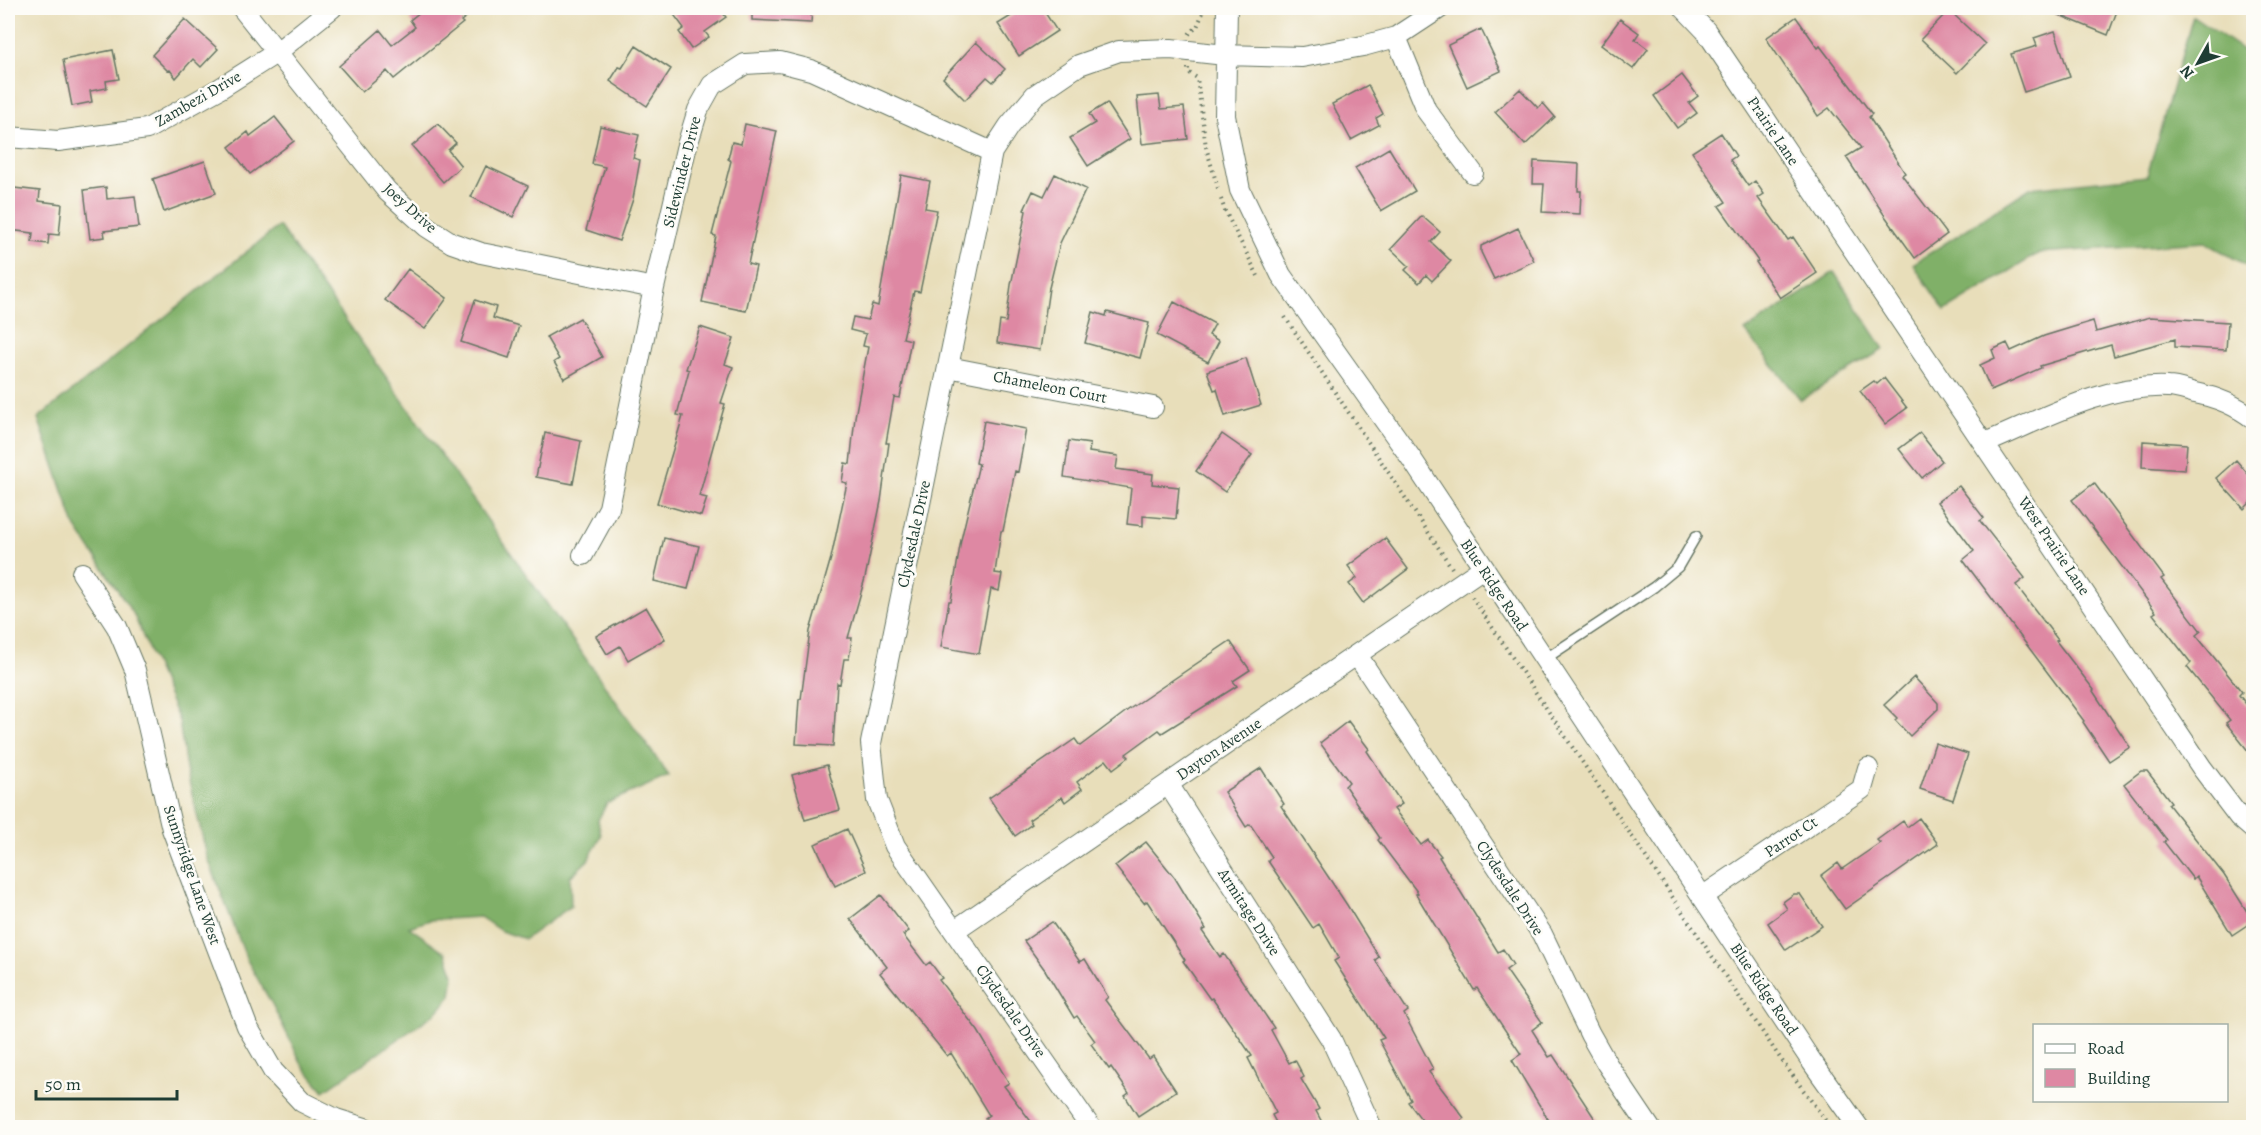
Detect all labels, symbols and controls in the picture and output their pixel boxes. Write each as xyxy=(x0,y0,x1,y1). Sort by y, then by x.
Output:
north arrow xyxy=(2168,33,2228,93)
text: N xyxy=(2175,60,2199,84)
street label: Zambezi Drive xyxy=(151,65,245,133)
street label: Prairie Lane xyxy=(1742,92,1804,170)
street label: Sidewinder Drive xyxy=(658,114,706,230)
street label: Joey Drive xyxy=(378,178,442,238)
street label: Chameleon Court xyxy=(991,365,1109,409)
street label: Clydesdale Drive xyxy=(892,478,936,590)
street label: West Prairie Lane xyxy=(2012,491,2095,600)
street label: Blue Ridge Road xyxy=(1455,535,1533,636)
street label: Dayton Avenue xyxy=(1172,712,1266,786)
street label: Sunnyridge Lane West xyxy=(158,802,226,948)
street label: Parrot Ct xyxy=(1760,811,1822,863)
street label: Clydesdale Drive xyxy=(1471,836,1549,940)
street label: Armitage Drive xyxy=(1212,863,1285,960)
street label: Blue Ridge Road xyxy=(1725,939,1803,1040)
street label: Clydesdale Drive xyxy=(971,960,1051,1062)
legend xyxy=(2033,1024,2228,1102)
text: Road xyxy=(2087,1036,2125,1060)
scale bar xyxy=(36,1063,177,1101)
text: Building xyxy=(2087,1066,2151,1090)
text: 50 m xyxy=(45,1072,81,1096)

